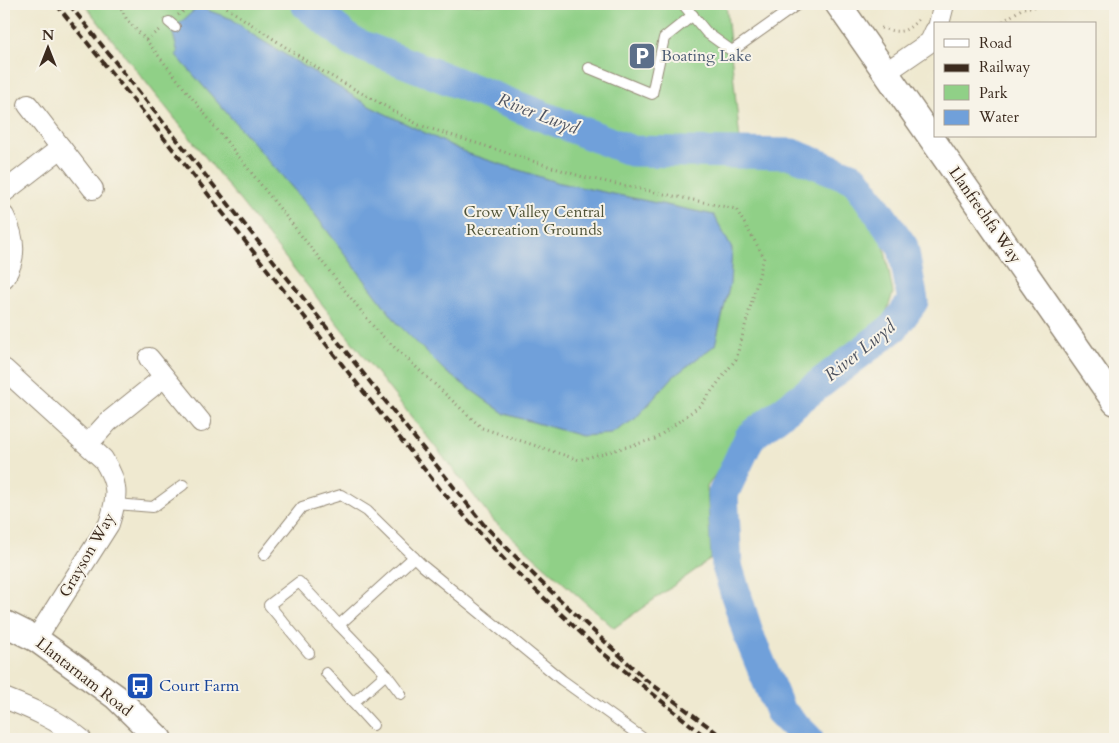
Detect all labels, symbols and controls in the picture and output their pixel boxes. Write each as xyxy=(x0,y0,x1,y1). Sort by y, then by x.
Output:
north arrow xyxy=(22,22,72,72)
legend xyxy=(934,22,1096,138)
text: N xyxy=(42,26,54,45)
text: Road xyxy=(979,33,1012,53)
parking icon: Boating Lake xyxy=(627,41,657,71)
place label: Boating Lake xyxy=(661,45,752,67)
text: Railway xyxy=(979,57,1030,77)
text: Park xyxy=(979,83,1008,103)
water label: River Lwyd xyxy=(494,87,583,141)
text: Water xyxy=(978,107,1020,127)
street label: Llanfrechfa Way xyxy=(944,162,1027,268)
park label: Crow Valley Central Recreation Grounds xyxy=(463,201,605,241)
water label: River Lwyd xyxy=(819,314,902,387)
street label: Grayson Way xyxy=(54,508,120,601)
street label: Llantarnam Road xyxy=(31,632,137,722)
bus stop icon: Court Farm xyxy=(125,671,155,701)
place label: Court Farm xyxy=(159,675,240,697)

